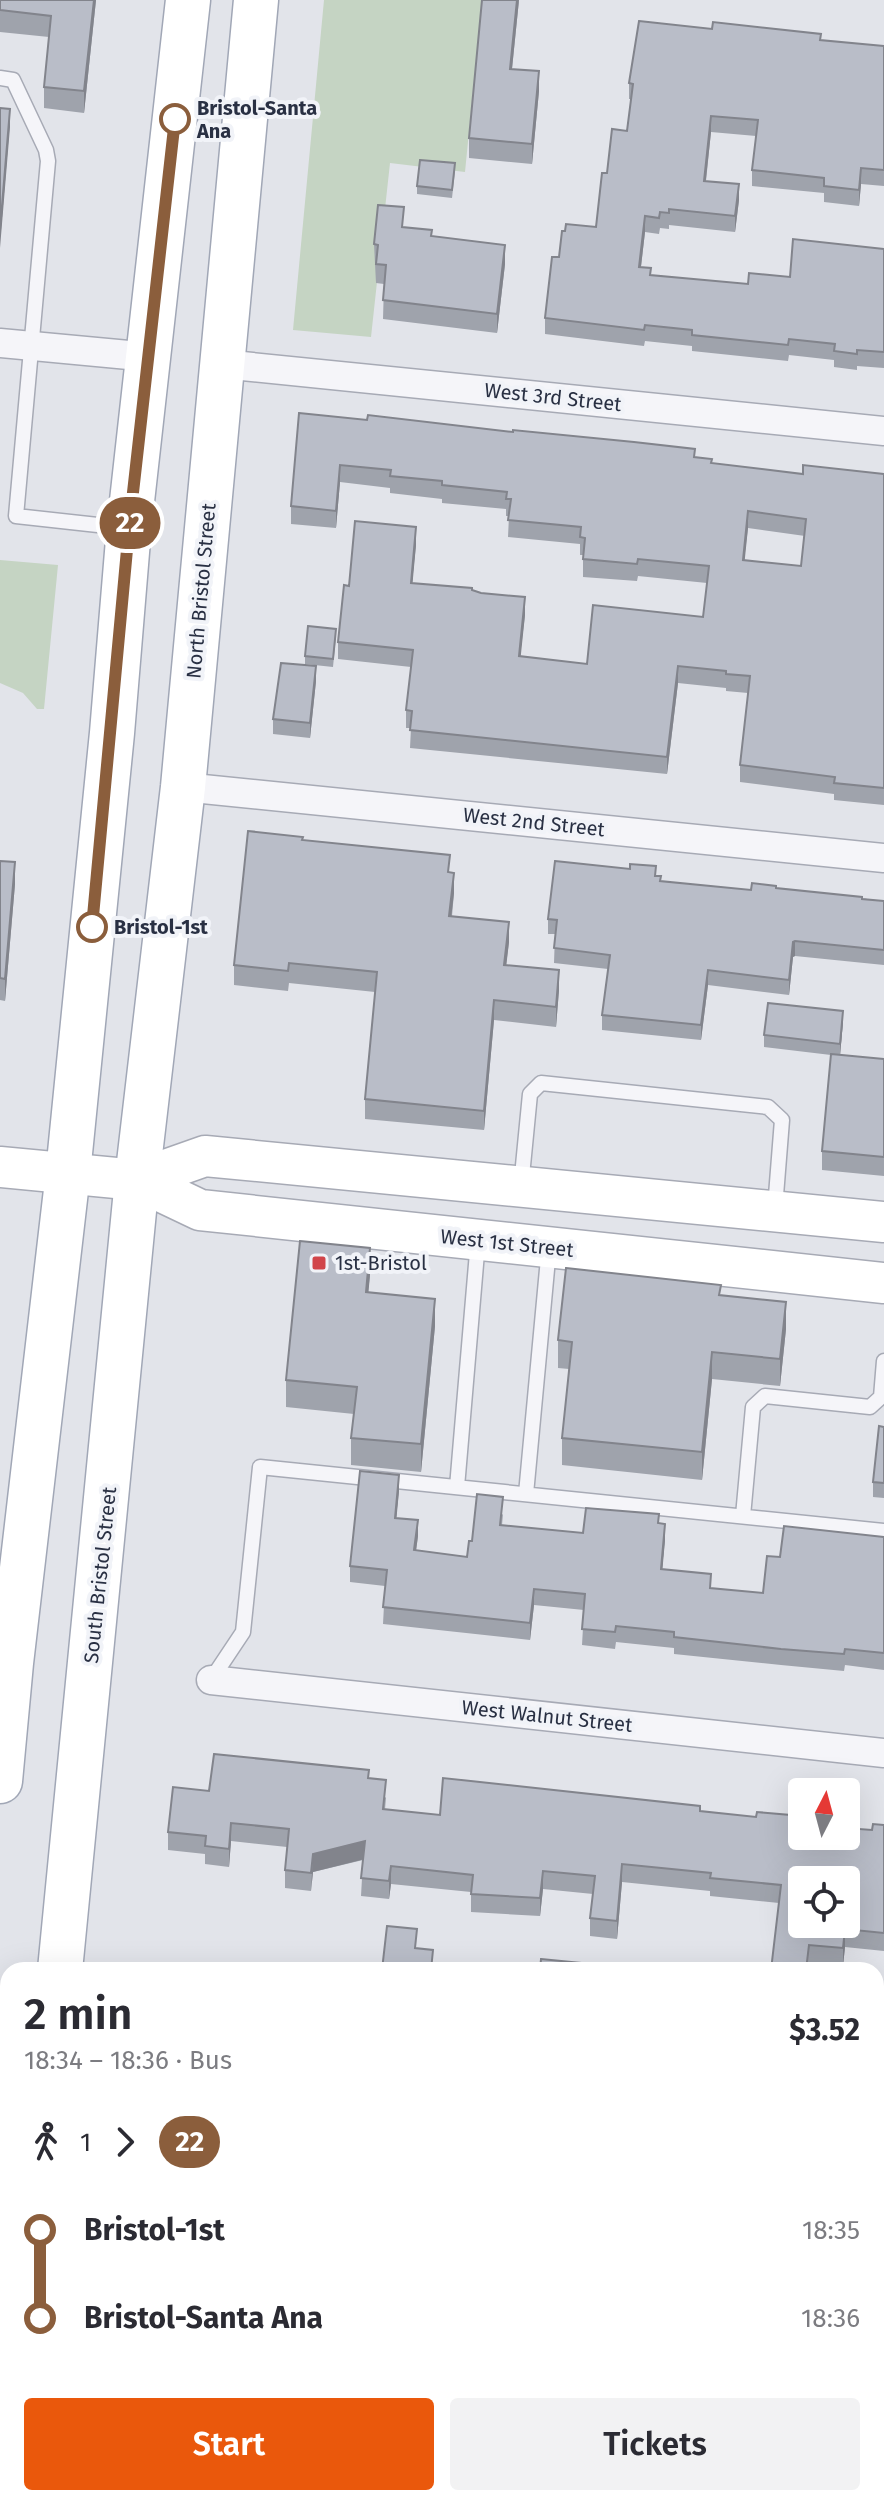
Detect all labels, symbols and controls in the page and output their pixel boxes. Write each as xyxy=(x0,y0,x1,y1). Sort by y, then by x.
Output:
place label: Bristol-Santa Ana xyxy=(196,96,317,143)
marker: Bristol-Santa Ana xyxy=(160,104,190,134)
street label: West 3rd Street xyxy=(483,378,624,416)
line badge: 22 xyxy=(94,497,166,549)
street label: North Bristol Street xyxy=(181,501,221,680)
text: 22 xyxy=(116,506,144,539)
street label: West 2nd Street xyxy=(462,803,607,841)
marker: Bristol-1st xyxy=(77,912,107,942)
place label: Bristol-1st xyxy=(114,915,208,939)
street label: West 1st Street xyxy=(439,1224,576,1262)
place label: 1st-Bristol xyxy=(335,1251,427,1275)
marker: 1st-Bristol xyxy=(310,1254,328,1272)
street label: South Bristol Street xyxy=(79,1485,121,1664)
street label: West Walnut Street xyxy=(460,1695,634,1737)
north arrow xyxy=(788,1778,860,1850)
map controls xyxy=(788,1778,860,1938)
button: locate xyxy=(788,1866,860,1938)
text: 2 min xyxy=(24,1988,132,2041)
text: $3.52 xyxy=(789,2012,860,2048)
text: 18:34 – 18:36 · Bus xyxy=(24,2045,232,2076)
icon: walk xyxy=(24,2120,68,2164)
icon: forward xyxy=(103,2120,147,2164)
text: 22 xyxy=(175,2125,204,2158)
text: 1 xyxy=(80,2127,91,2158)
text: Bristol-1st xyxy=(84,2212,225,2248)
text: 18:35 xyxy=(802,2215,860,2246)
text: Bristol-Santa Ana xyxy=(84,2300,323,2336)
text: 18:36 xyxy=(801,2303,860,2334)
button: Start xyxy=(24,2398,434,2490)
button: Tickets xyxy=(450,2398,860,2490)

